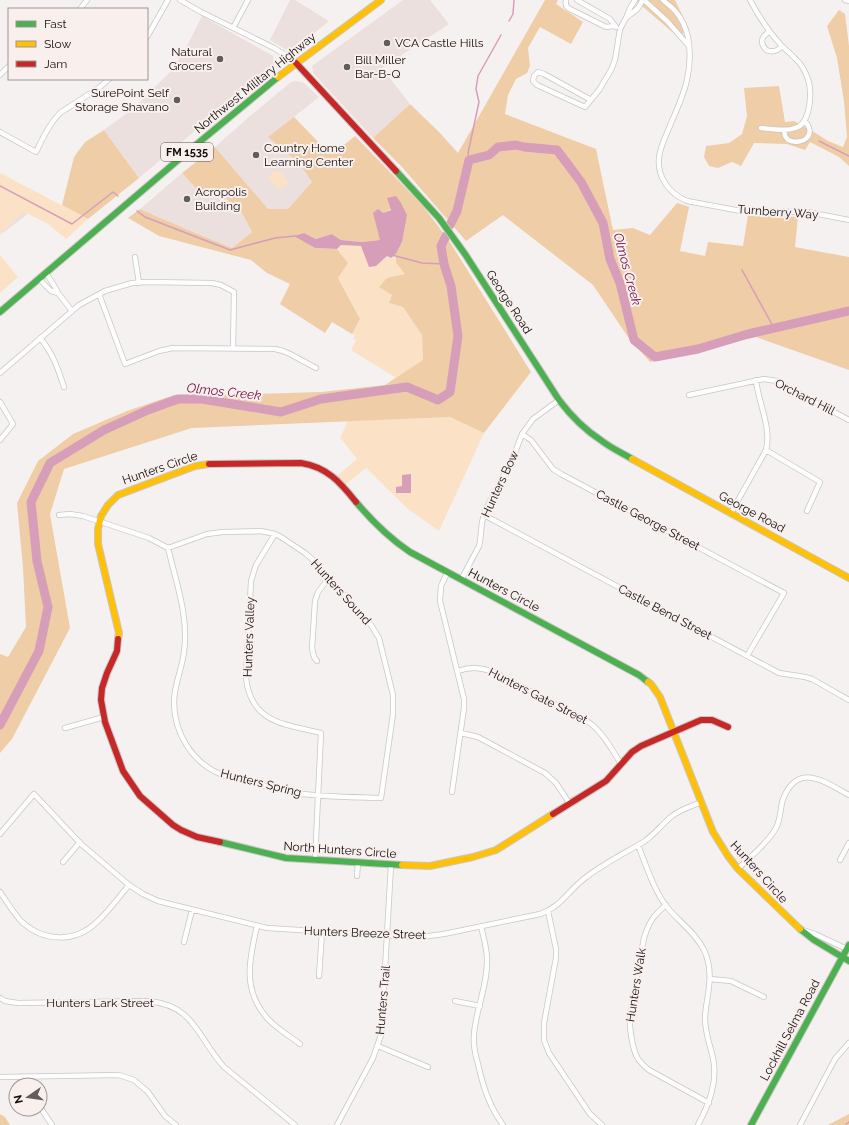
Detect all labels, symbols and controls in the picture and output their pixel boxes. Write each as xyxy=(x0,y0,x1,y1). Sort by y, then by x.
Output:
legend xyxy=(8,8,148,80)
text: Fast xyxy=(44,17,67,31)
street label: Northwest Military Highway xyxy=(192,29,319,136)
place label: VCA Castle Hills xyxy=(395,36,484,50)
text: Slow xyxy=(44,37,71,51)
marker: VCA Castle Hills xyxy=(382,38,392,48)
place label: Natural Grocers xyxy=(169,45,213,73)
place label: Bill Miller Bar-B-Q xyxy=(355,53,407,81)
marker: Natural Grocers xyxy=(215,54,225,64)
text: Jam xyxy=(44,57,67,71)
marker: Bill Miller Bar-B-Q xyxy=(342,62,352,72)
place label: SurePoint Self Storage Shavano xyxy=(75,86,170,114)
marker: SurePoint Self Storage Shavano xyxy=(172,95,182,105)
place label: Country Home Learning Center xyxy=(264,141,354,169)
road number: FM 1535 xyxy=(161,143,213,161)
marker: Country Home Learning Center xyxy=(251,150,261,160)
place label: Acropolis Building xyxy=(195,185,247,213)
marker: Acropolis Building xyxy=(182,194,192,204)
street label: Turnberry Way xyxy=(737,202,819,222)
water label: Olmos Creek xyxy=(611,231,644,307)
street label: George Road xyxy=(483,268,535,336)
street label: Orchard Hill xyxy=(773,376,838,418)
water label: Olmos Creek xyxy=(186,380,262,403)
street label: Hunters Bow xyxy=(479,448,522,519)
street label: Hunters Circle xyxy=(121,449,199,487)
street label: Castle George Street xyxy=(594,487,702,553)
street label: George Road xyxy=(716,489,788,535)
street label: Hunters Sound xyxy=(308,556,374,628)
street label: Hunters Circle xyxy=(466,565,542,615)
street label: Castle Bend Street xyxy=(616,581,714,643)
street label: Hunters Valley xyxy=(241,596,257,677)
street label: Hunters Gate Street xyxy=(486,665,590,727)
street label: Hunters Spring xyxy=(219,766,303,800)
street label: Hunters Circle xyxy=(727,838,791,906)
street label: North Hunters Circle xyxy=(283,839,397,861)
street label: Hunters Breeze Street xyxy=(304,924,426,942)
street label: Hunters Walk xyxy=(623,946,649,1023)
street label: Hunters Trail xyxy=(373,964,393,1035)
street label: Lockhill Selma Road xyxy=(757,977,823,1083)
street label: Hunters Lark Street xyxy=(46,996,154,1010)
north arrow xyxy=(8,1077,48,1117)
text: N xyxy=(11,1094,26,1105)

